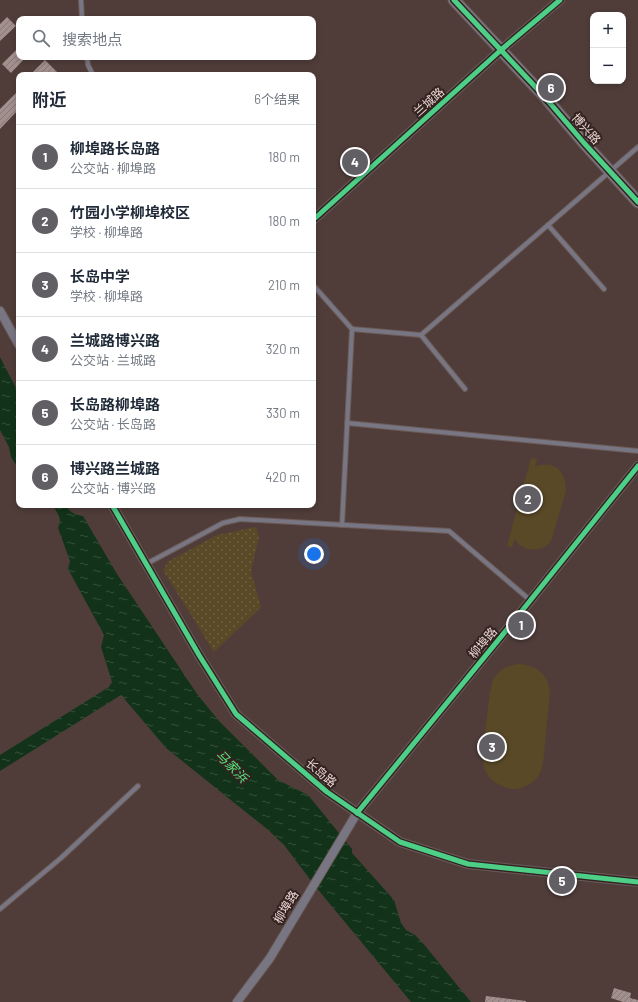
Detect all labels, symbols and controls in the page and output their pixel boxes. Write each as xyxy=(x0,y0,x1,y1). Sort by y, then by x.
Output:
map controls xyxy=(590,12,626,84)
button: + xyxy=(590,12,626,48)
search box xyxy=(16,16,316,60)
icon: search xyxy=(30,27,52,49)
text: 搜索地点 xyxy=(62,30,122,48)
button: − xyxy=(590,48,626,84)
pin: 6 xyxy=(538,73,564,103)
street label: 兰城路 xyxy=(410,84,446,119)
text: 附近 xyxy=(32,89,66,109)
text: 6个结果 xyxy=(254,91,300,107)
street label: 博兴路 xyxy=(569,110,604,146)
text: 柳埠路长岛路 xyxy=(70,139,160,157)
pin: 4 xyxy=(342,147,368,177)
text: 1 xyxy=(43,149,47,165)
text: 180 m xyxy=(268,149,300,165)
text: 公交站 · 柳埠路 xyxy=(70,160,156,176)
text: 竹园小学柳埠校区 xyxy=(70,203,190,221)
text: 2 xyxy=(41,213,49,229)
text: 180 m xyxy=(268,213,300,229)
text: 学校 · 柳埠路 xyxy=(70,224,143,240)
text: 长岛中学 xyxy=(70,267,130,285)
text: 3 xyxy=(41,277,49,293)
text: 210 m xyxy=(268,277,300,293)
text: 学校 · 柳埠路 xyxy=(70,288,143,304)
text: 兰城路博兴路 xyxy=(70,331,160,349)
text: 4 xyxy=(41,341,49,357)
text: 320 m xyxy=(266,341,300,357)
text: 公交站 · 兰城路 xyxy=(70,352,156,368)
text: 长岛路柳埠路 xyxy=(70,395,160,413)
text: 5 xyxy=(41,405,49,421)
text: 330 m xyxy=(266,405,300,421)
text: 公交站 · 长岛路 xyxy=(70,416,156,432)
text: 博兴路兰城路 xyxy=(70,459,160,477)
text: 6 xyxy=(42,469,48,485)
text: 420 m xyxy=(265,469,300,485)
text: 公交站 · 博兴路 xyxy=(70,480,156,496)
pin: 2 xyxy=(515,484,541,514)
your location xyxy=(304,544,324,564)
pin: 1 xyxy=(508,610,534,640)
street label: 柳埠路 xyxy=(465,624,499,661)
pin: 3 xyxy=(479,732,505,762)
water label: 马家浜 xyxy=(213,746,252,786)
street label: 长岛路 xyxy=(303,755,340,789)
pin: 5 xyxy=(549,866,575,896)
street label: 柳埠路 xyxy=(270,887,300,926)

